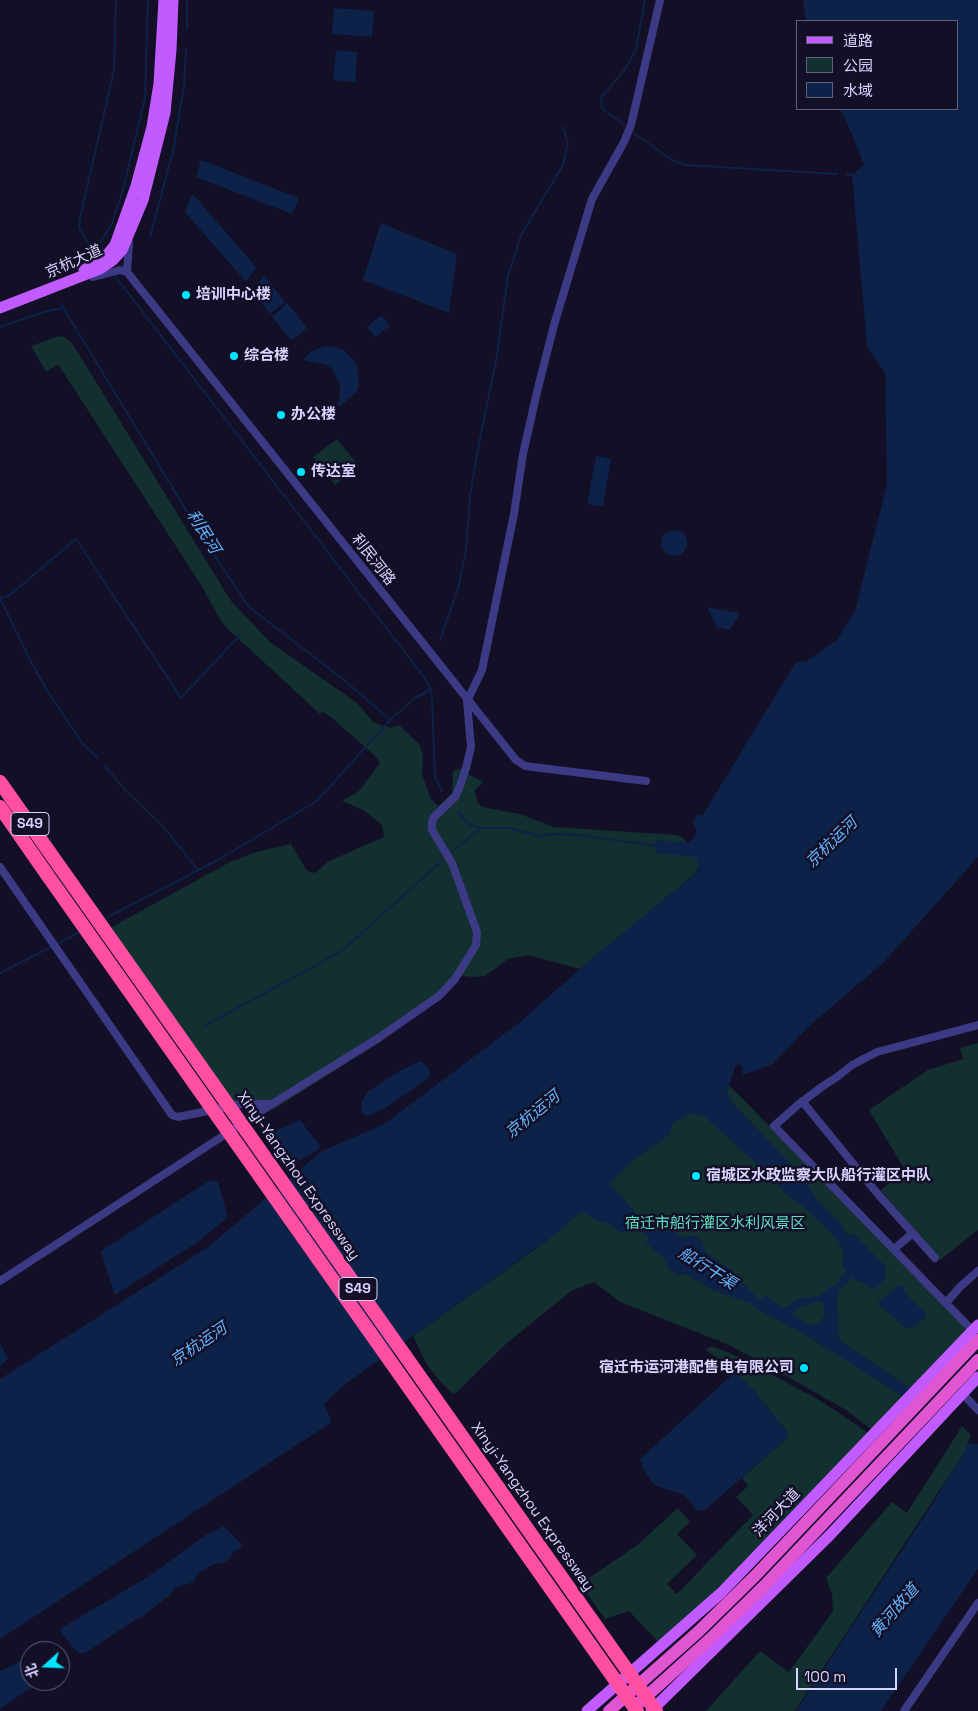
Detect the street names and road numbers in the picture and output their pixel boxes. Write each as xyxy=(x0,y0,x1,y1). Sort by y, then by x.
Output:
street label: 京杭大道 xyxy=(43,242,105,282)
street label: 利民河路 xyxy=(347,531,399,589)
road number: S49 xyxy=(11,812,49,836)
street label: Xinyi-Yangzhou Expressway xyxy=(233,1088,363,1264)
road number: S49 xyxy=(339,1278,377,1300)
street label: Xinyi-Yangzhou Expressway xyxy=(467,1419,597,1595)
street label: 洋河大道 xyxy=(750,1485,804,1541)

